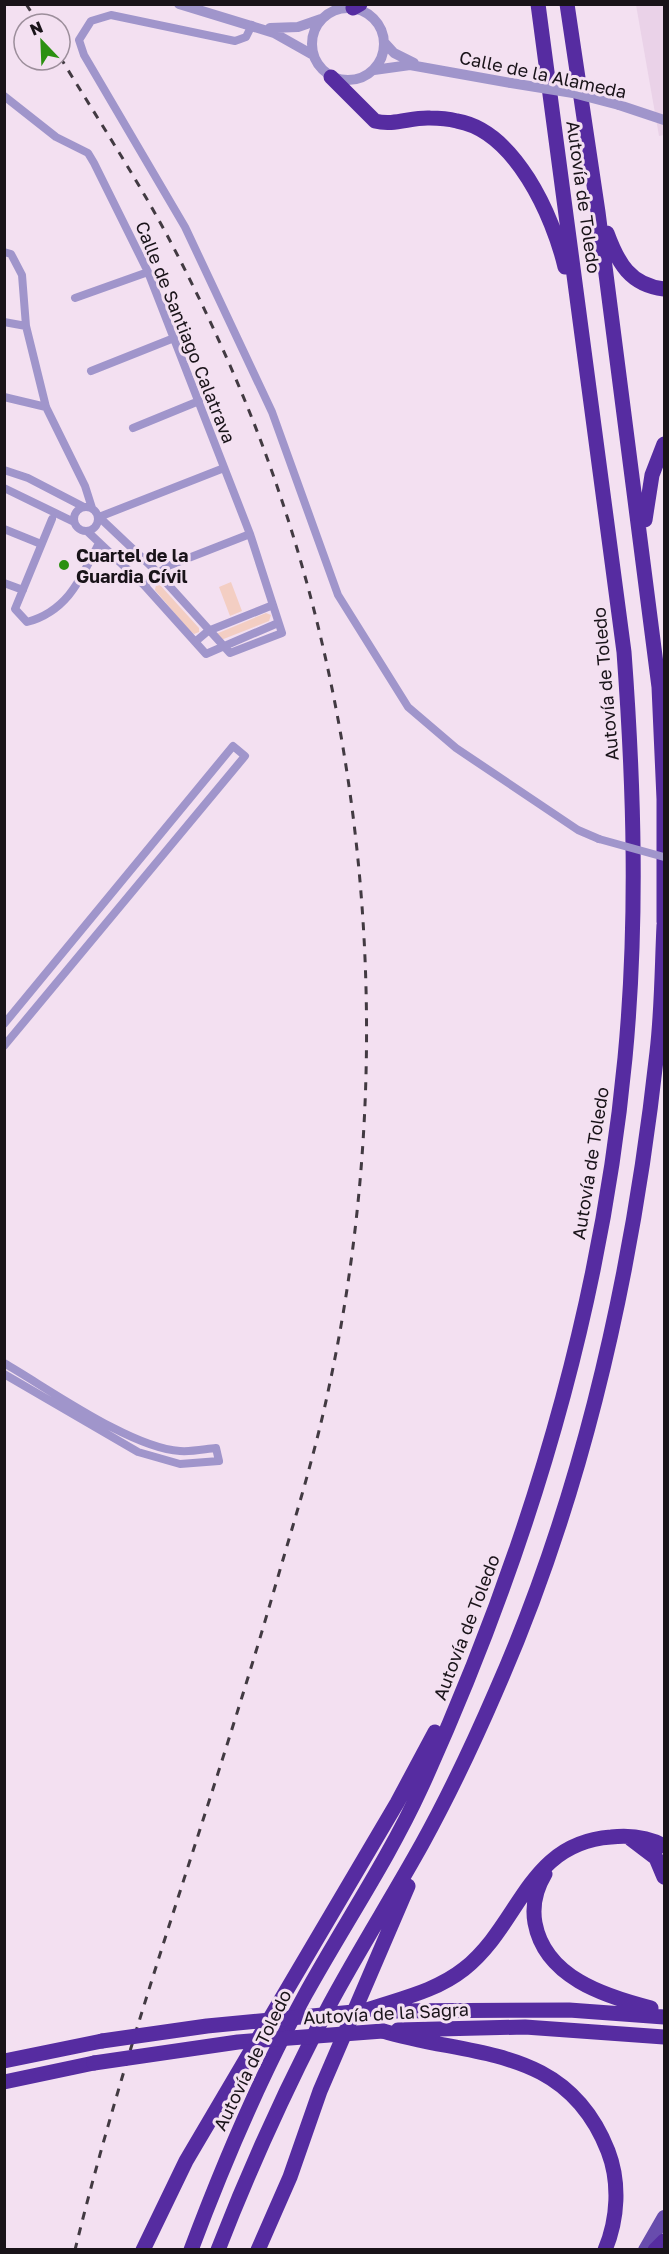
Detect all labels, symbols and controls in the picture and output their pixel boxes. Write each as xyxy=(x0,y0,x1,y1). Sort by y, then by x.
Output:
north arrow xyxy=(12,12,72,72)
text: N xyxy=(27,17,46,40)
street label: Calle de la Alameda xyxy=(457,46,629,102)
street label: Autovía de Toledo xyxy=(562,119,606,275)
street label: Calle de Santiago Calatrava xyxy=(131,218,241,446)
place label: Cuartel de la Guardia Cívil xyxy=(76,544,188,587)
marker: Cuartel de la Guardia Cívil xyxy=(57,558,71,572)
street label: Autovía de Toledo xyxy=(587,606,623,762)
street label: Autovía de Toledo xyxy=(567,1085,613,1241)
street label: Autovía de Toledo xyxy=(428,1551,504,1703)
street label: Autovía de Toledo xyxy=(208,1986,296,2134)
street label: Autovía de la Sagra xyxy=(303,1998,469,2028)

